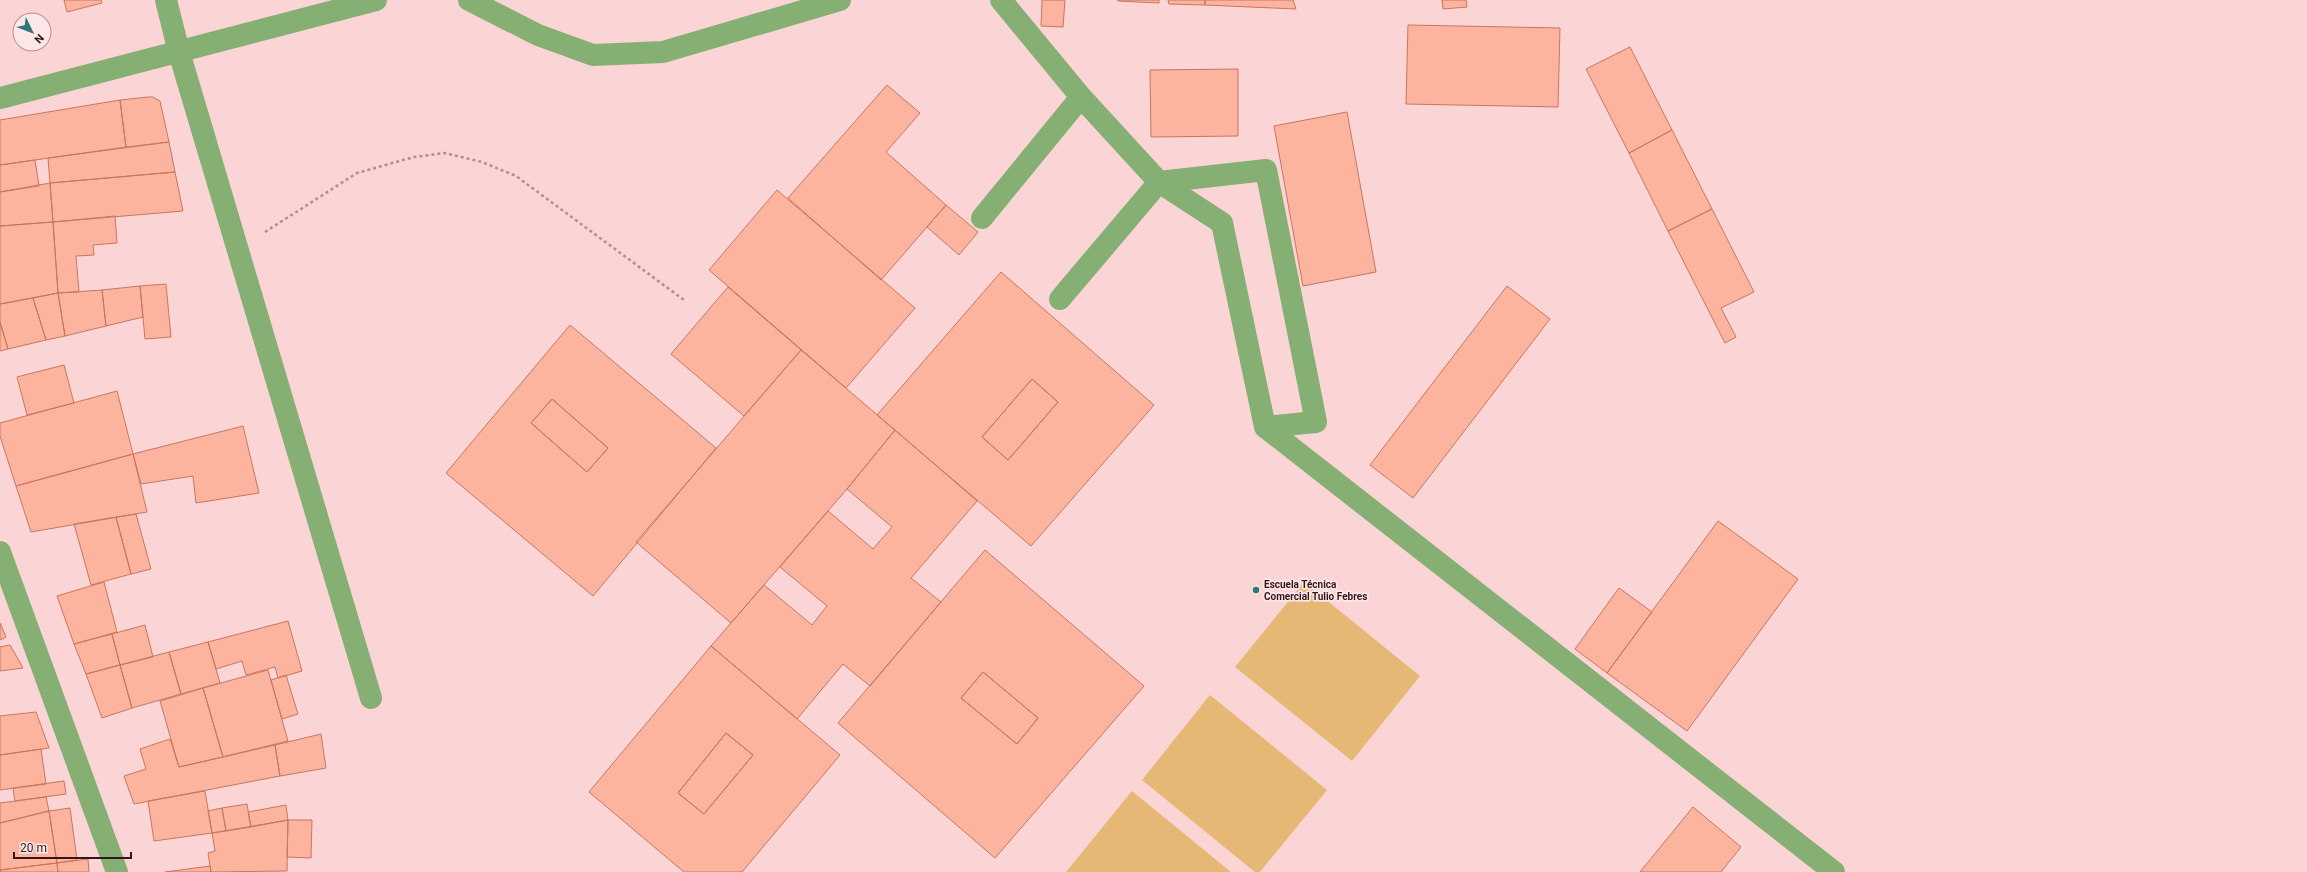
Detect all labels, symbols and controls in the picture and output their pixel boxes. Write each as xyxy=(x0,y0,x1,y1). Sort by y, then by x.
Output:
north arrow xyxy=(12,12,52,52)
text: N xyxy=(31,31,46,46)
place label: Escuela Técnica Comercial Tulio Febres xyxy=(1264,579,1367,602)
marker: Escuela Técnica Comercial Tulio Febres xyxy=(1251,585,1261,595)
scale bar xyxy=(14,834,131,860)
text: 20 m xyxy=(20,841,47,855)

